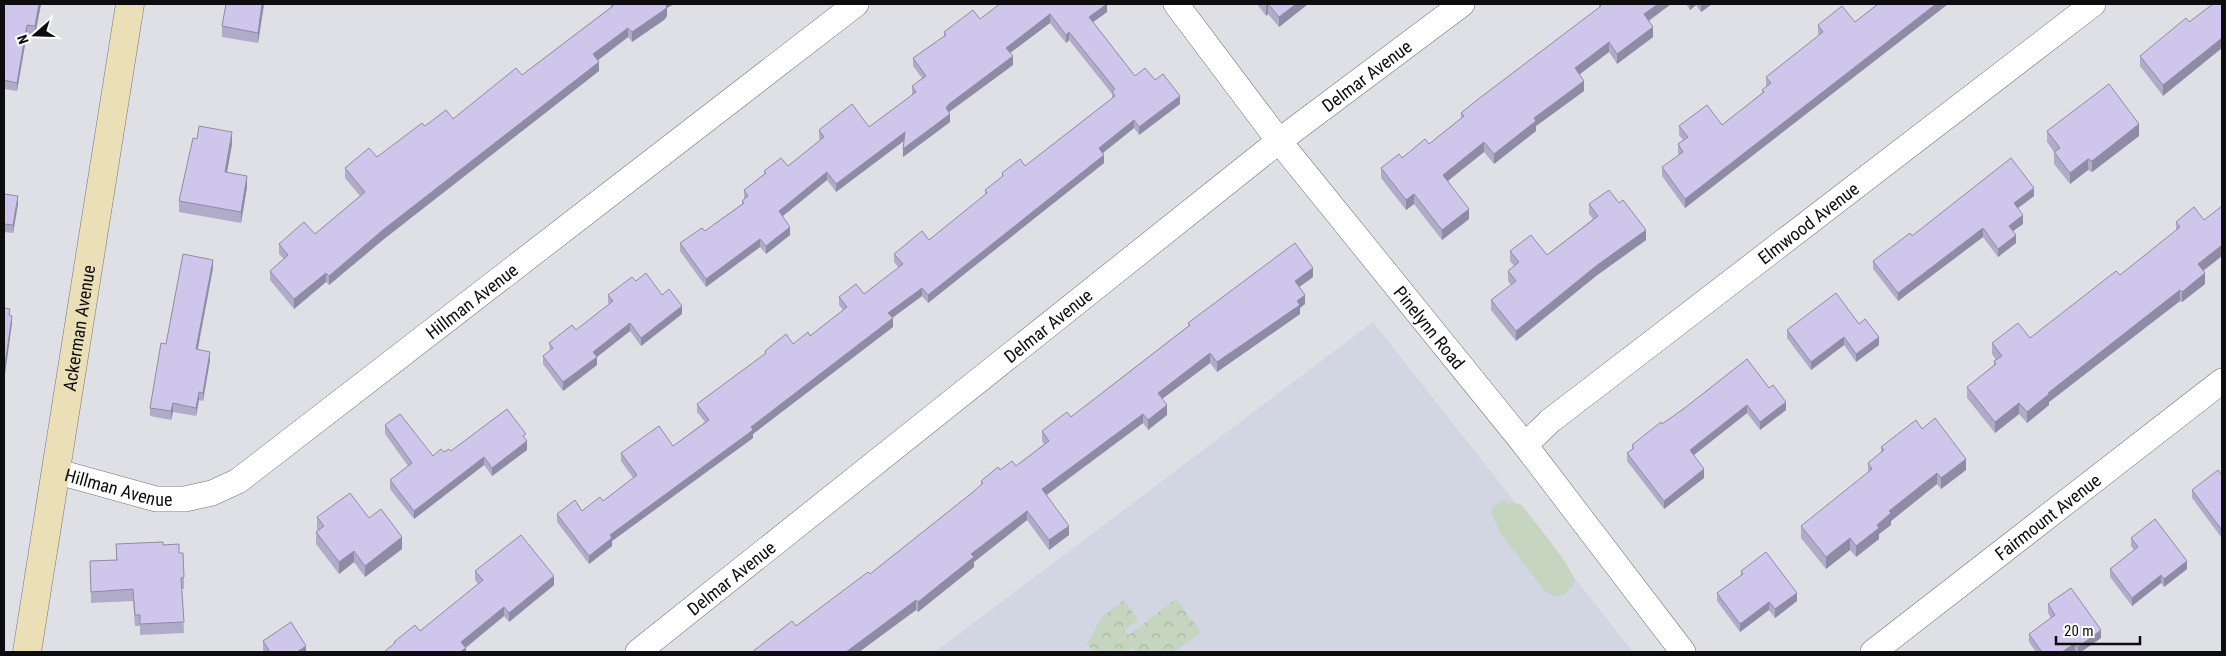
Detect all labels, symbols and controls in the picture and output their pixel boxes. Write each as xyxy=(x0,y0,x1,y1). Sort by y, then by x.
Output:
north arrow xyxy=(10,10,60,60)
text: N xyxy=(14,33,32,46)
street label: Delmar Avenue xyxy=(1318,35,1415,116)
street label: Elmwood Avenue xyxy=(1754,178,1863,268)
street label: Hillman Avenue xyxy=(421,259,522,343)
street label: Ackerman Avenue xyxy=(58,263,99,393)
street label: Pinelynn Road xyxy=(1390,282,1470,373)
street label: Delmar Avenue xyxy=(1000,284,1096,367)
street label: Hillman Avenue xyxy=(63,464,172,510)
street label: Fairmount Avenue xyxy=(1991,469,2105,564)
street label: Delmar Avenue xyxy=(683,536,779,619)
scale bar xyxy=(2056,614,2140,646)
text: 20 m xyxy=(2064,622,2094,640)

